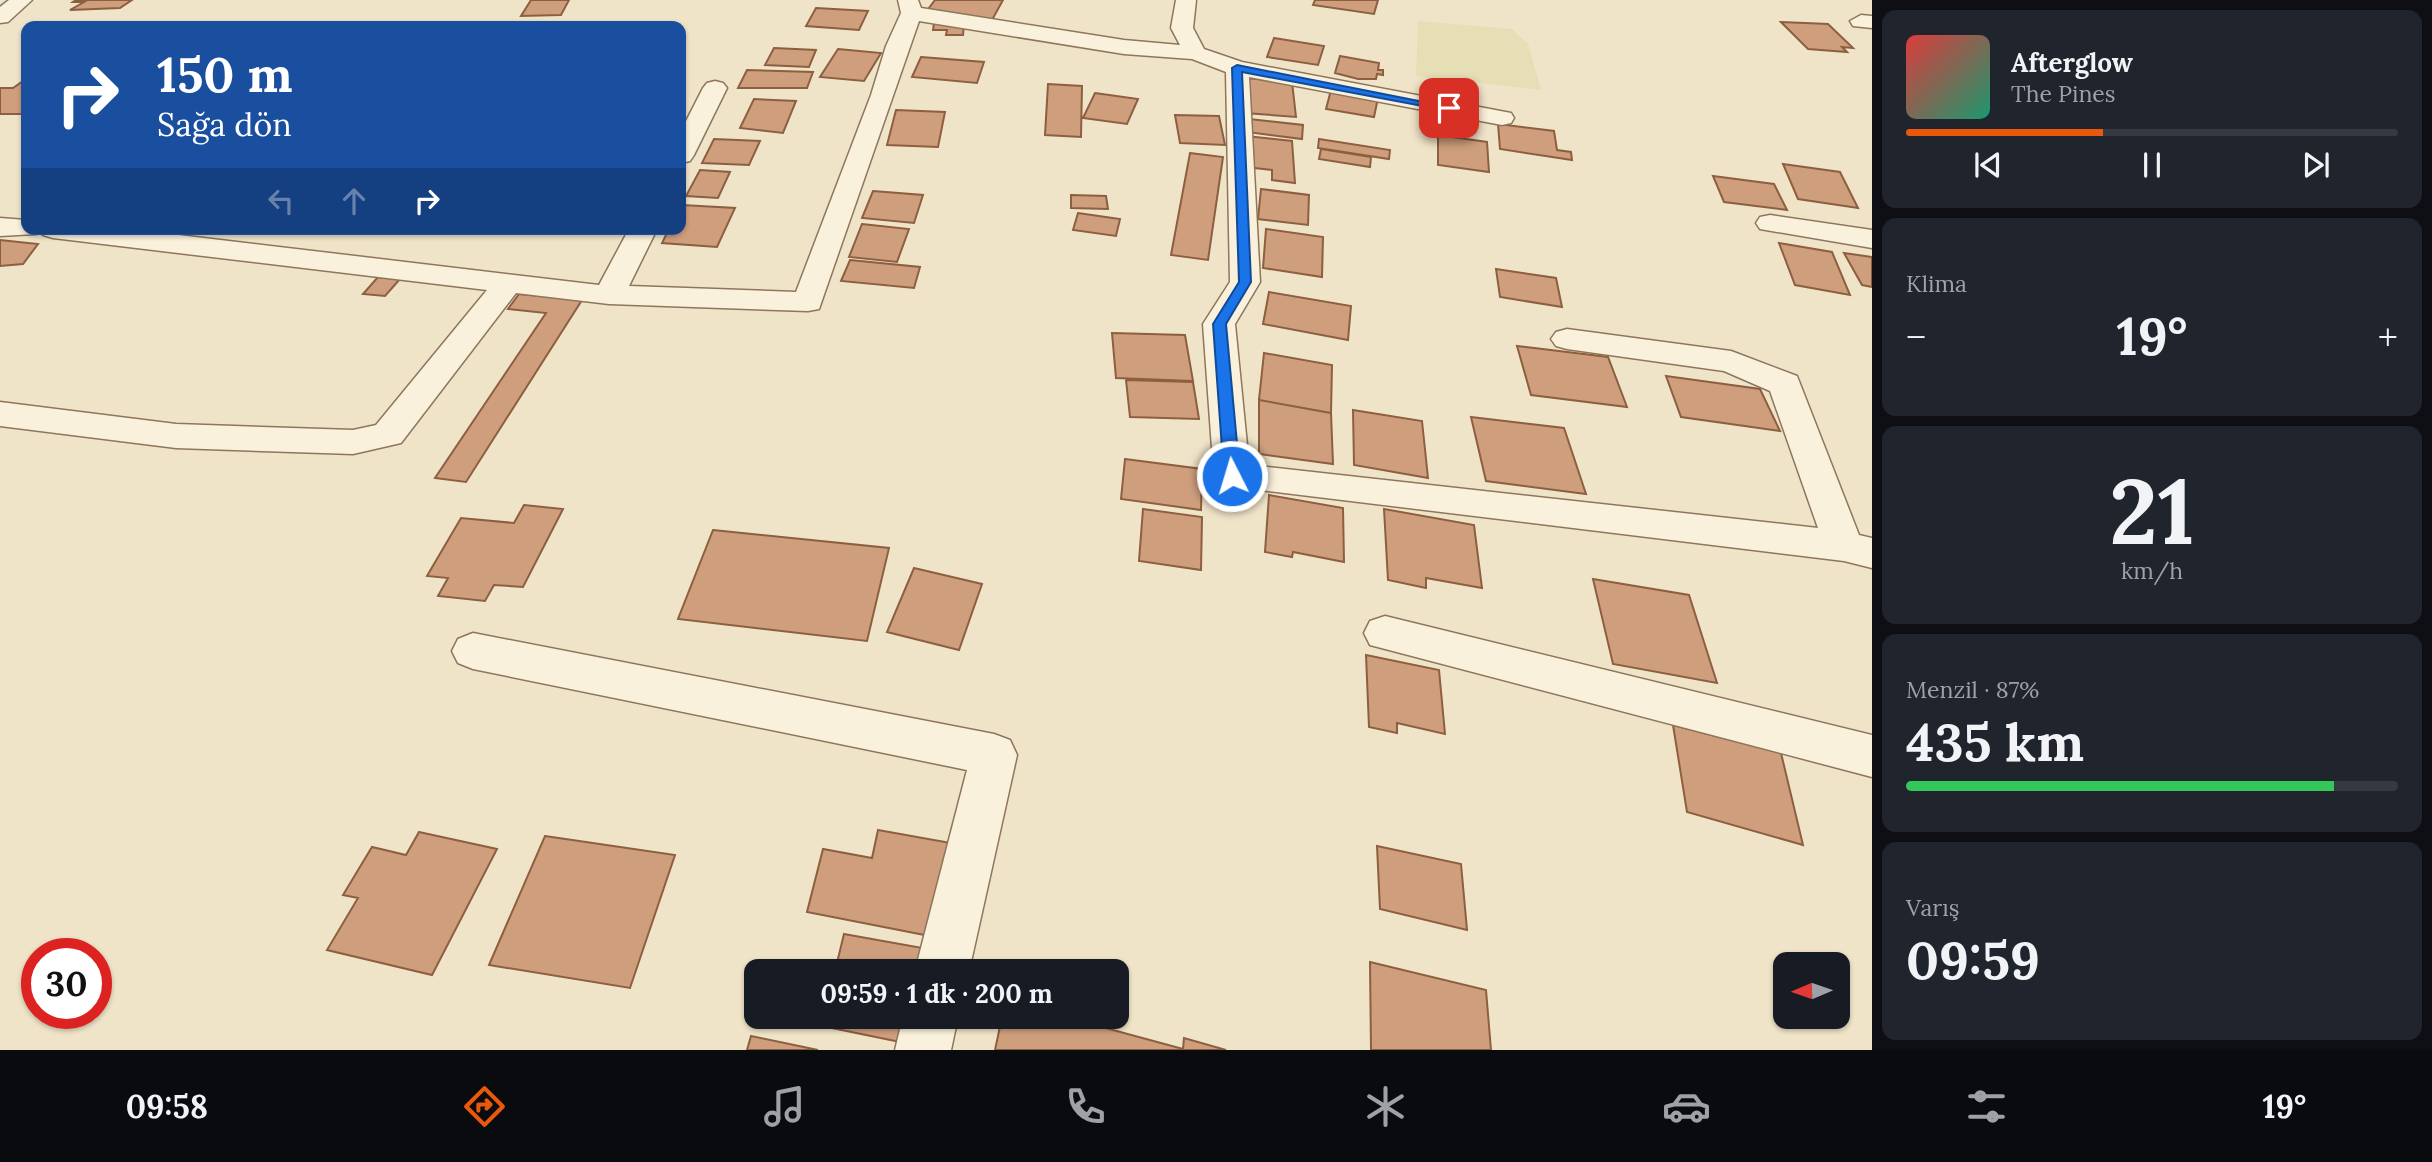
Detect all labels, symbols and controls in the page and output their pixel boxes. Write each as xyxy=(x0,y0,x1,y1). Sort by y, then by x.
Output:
text: 150 m xyxy=(157,43,293,105)
text: Afterglow xyxy=(2011,46,2133,79)
icon: right xyxy=(42,49,133,140)
pin xyxy=(1419,78,1479,138)
text: The Pines xyxy=(2011,79,2116,108)
icon: arrive xyxy=(1430,89,1468,127)
text: Sağa dön xyxy=(157,104,292,145)
icon: previous xyxy=(1969,146,2007,184)
icon: pause xyxy=(2133,146,2171,184)
icon: next xyxy=(2297,146,2335,184)
icon: left xyxy=(262,182,300,220)
icon: ahead xyxy=(335,182,373,220)
icon: right xyxy=(408,182,446,220)
text: Klima xyxy=(1906,269,1967,298)
text: 19° xyxy=(2117,303,2187,369)
text: − xyxy=(1906,313,1926,361)
text: + xyxy=(2378,313,2398,361)
position arrow xyxy=(1195,439,1269,513)
text: 21 xyxy=(2109,452,2195,569)
text: km/h xyxy=(2121,556,2183,585)
text: Menzil · 87% xyxy=(1906,675,2039,704)
text: 435 km xyxy=(1906,709,2084,775)
text: Varış xyxy=(1906,893,1959,922)
text: 09:59 xyxy=(1906,927,2040,993)
speed limit sign: 30 xyxy=(21,938,112,1029)
north arrow xyxy=(1773,952,1850,1029)
map controls xyxy=(1773,952,1850,1029)
text: 09:59 · 1 dk · 200 m xyxy=(820,977,1053,1010)
icon: directions xyxy=(460,1082,509,1131)
icon: music xyxy=(760,1082,809,1131)
icon: phone xyxy=(1061,1082,1110,1131)
icon: climate xyxy=(1361,1082,1410,1131)
icon: car xyxy=(1662,1082,1711,1131)
icon: filters xyxy=(1962,1082,2011,1131)
text: 09:58 xyxy=(126,1086,208,1127)
text: 19° xyxy=(2263,1086,2306,1127)

